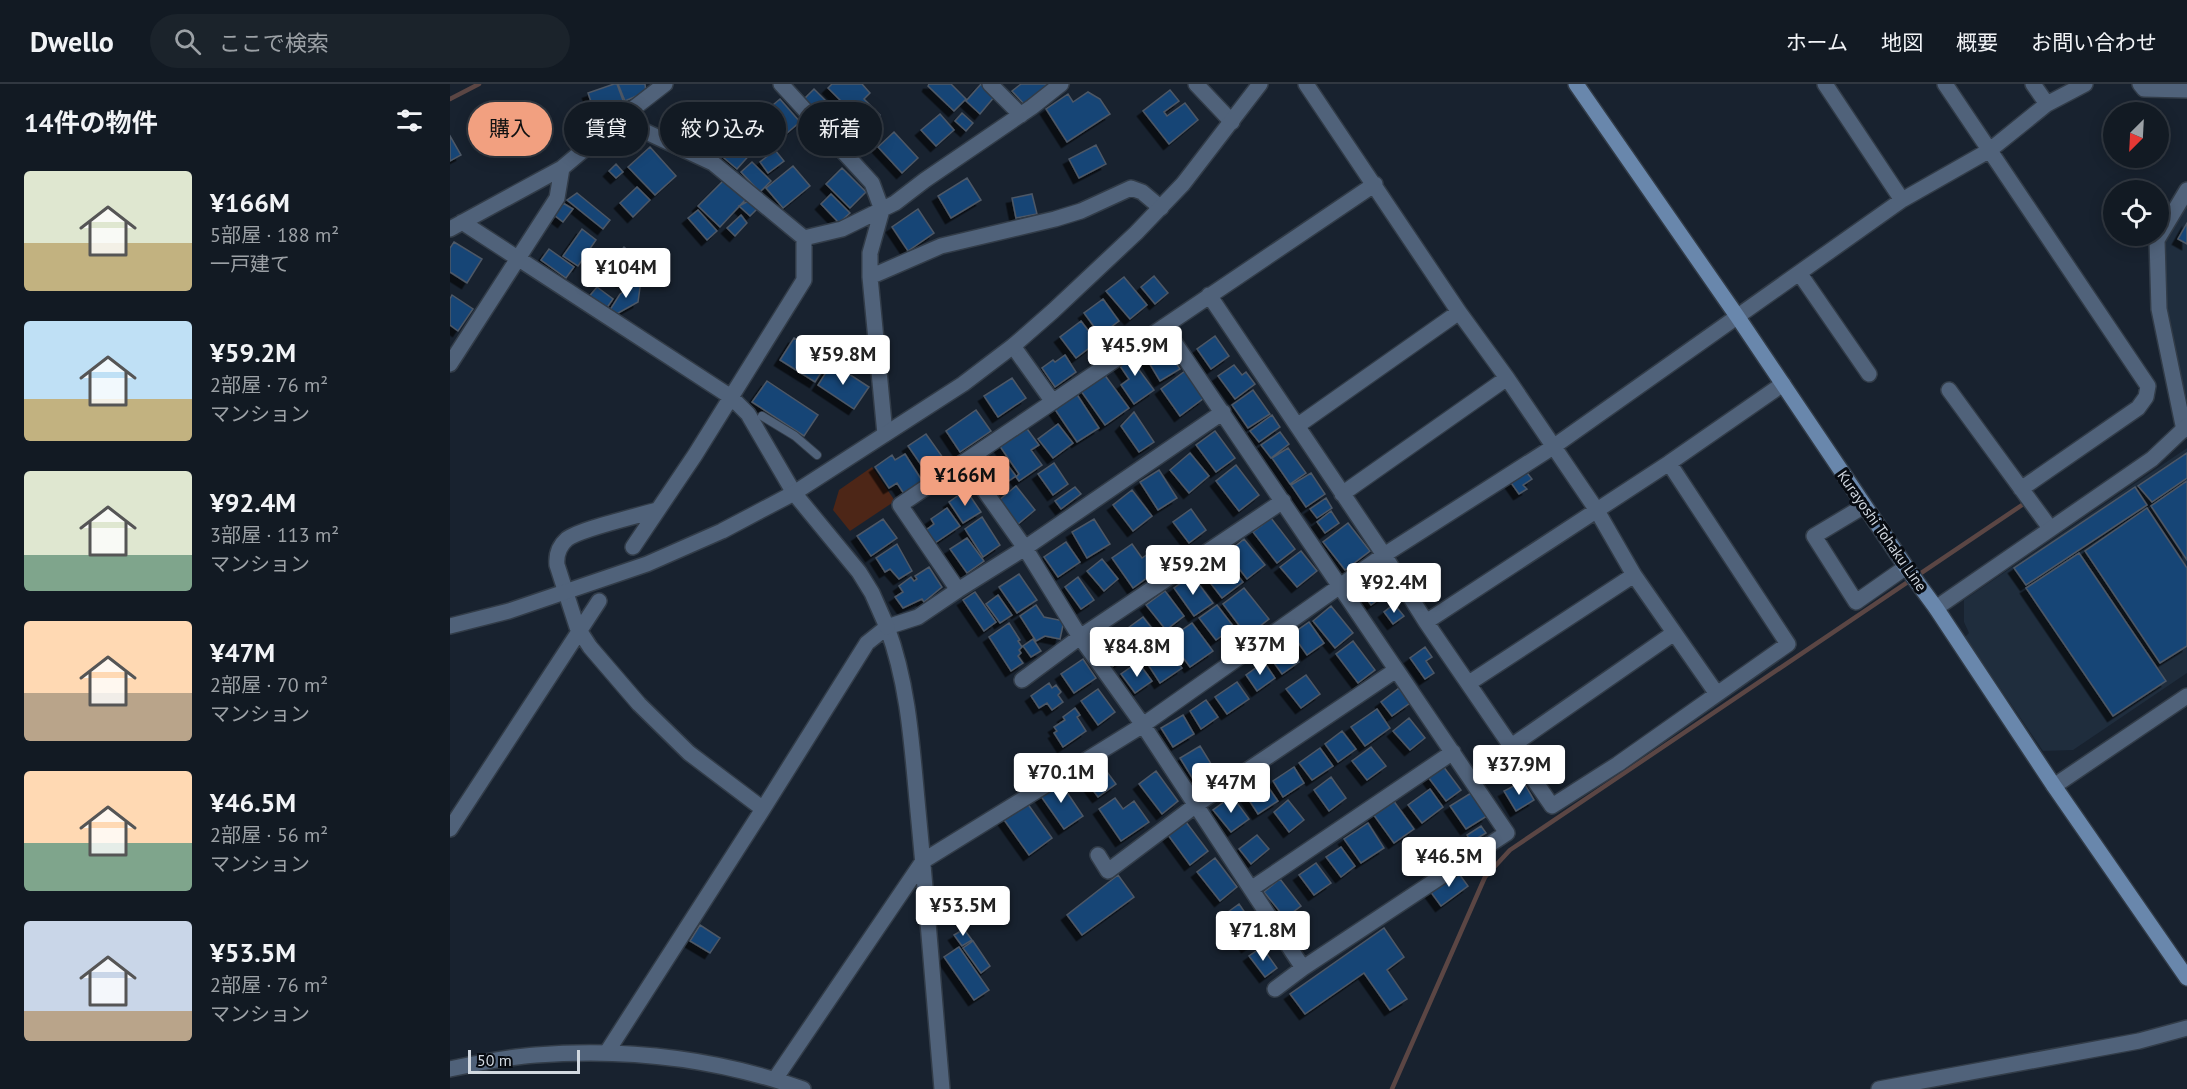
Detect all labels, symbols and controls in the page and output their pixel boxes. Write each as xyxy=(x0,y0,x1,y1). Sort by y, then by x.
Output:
search box xyxy=(150,14,570,68)
text: Dwello xyxy=(30,23,114,60)
icon: search xyxy=(171,25,204,58)
text: ここで検索 xyxy=(219,29,329,57)
text: ホーム xyxy=(1786,29,1848,56)
text: 地図 xyxy=(1881,29,1923,56)
text: 概要 xyxy=(1956,29,1998,56)
text: お問い合わせ xyxy=(2031,29,2157,56)
chip: 購入 xyxy=(468,102,552,156)
chip: 賃貸 xyxy=(564,102,648,156)
chip: 絞り込み xyxy=(660,102,786,156)
chip: 新着 xyxy=(798,102,882,156)
north arrow xyxy=(2103,102,2169,168)
map controls xyxy=(2103,102,2169,246)
icon: filters xyxy=(393,104,426,137)
text: 14件の物件 xyxy=(24,106,157,139)
button: locate xyxy=(2103,180,2169,246)
text: ¥166M xyxy=(210,186,290,219)
icon: home xyxy=(72,195,144,267)
text: 5部屋 · 188 m² xyxy=(210,222,339,248)
pin: ¥104M xyxy=(584,248,668,299)
text: 一戸建て xyxy=(210,251,290,277)
text: ¥104M xyxy=(595,254,657,280)
pin: ¥45.9M xyxy=(1086,326,1184,377)
text: ¥45.9M xyxy=(1102,332,1168,358)
pin: ¥59.8M xyxy=(794,335,892,386)
text: ¥59.2M xyxy=(210,336,296,369)
text: ¥59.8M xyxy=(810,341,876,367)
icon: home xyxy=(72,345,144,417)
text: 2部屋 · 76 m² xyxy=(210,372,328,398)
text: マンション xyxy=(210,401,310,427)
pin: ¥166M xyxy=(923,456,1007,507)
text: ¥166M xyxy=(934,462,996,488)
street label: Kurayoshi Tohaku Line xyxy=(1834,467,1931,595)
text: ¥92.4M xyxy=(210,486,296,519)
icon: home xyxy=(72,495,144,567)
text: 3部屋 · 113 m² xyxy=(210,522,339,548)
pin: ¥59.2M xyxy=(1144,545,1242,596)
text: マンション xyxy=(210,551,310,577)
text: ¥59.2M xyxy=(1160,551,1226,577)
pin: ¥92.4M xyxy=(1345,563,1443,614)
text: ¥92.4M xyxy=(1361,569,1427,595)
pin: ¥37M xyxy=(1224,625,1296,676)
pin: ¥84.8M xyxy=(1088,627,1186,678)
text: ¥37M xyxy=(1235,631,1285,657)
text: ¥84.8M xyxy=(1104,633,1170,659)
text: ¥47M xyxy=(210,636,275,669)
icon: home xyxy=(72,645,144,717)
text: 2部屋 · 70 m² xyxy=(210,672,328,698)
text: マンション xyxy=(210,701,310,727)
pin: ¥37.9M xyxy=(1470,745,1568,796)
text: ¥37.9M xyxy=(1487,751,1551,777)
pin: ¥70.1M xyxy=(1012,753,1110,804)
text: ¥70.1M xyxy=(1028,759,1094,785)
pin: ¥47M xyxy=(1195,763,1267,814)
text: ¥47M xyxy=(1206,769,1256,795)
text: ¥46.5M xyxy=(210,786,296,819)
icon: home xyxy=(72,795,144,867)
text: 2部屋 · 56 m² xyxy=(210,822,328,848)
pin: ¥46.5M xyxy=(1400,837,1498,888)
text: ¥46.5M xyxy=(1416,843,1482,869)
text: マンション xyxy=(210,851,310,877)
pin: ¥53.5M xyxy=(914,886,1012,937)
text: ¥53.5M xyxy=(930,892,996,918)
pin: ¥71.8M xyxy=(1214,911,1312,962)
text: ¥71.8M xyxy=(1230,917,1296,943)
text: ¥53.5M xyxy=(210,936,296,969)
icon: home xyxy=(72,945,144,1017)
text: 2部屋 · 76 m² xyxy=(210,972,328,998)
text: マンション xyxy=(210,1001,310,1027)
scale bar xyxy=(468,1047,580,1074)
text: 50 m xyxy=(477,1050,512,1070)

